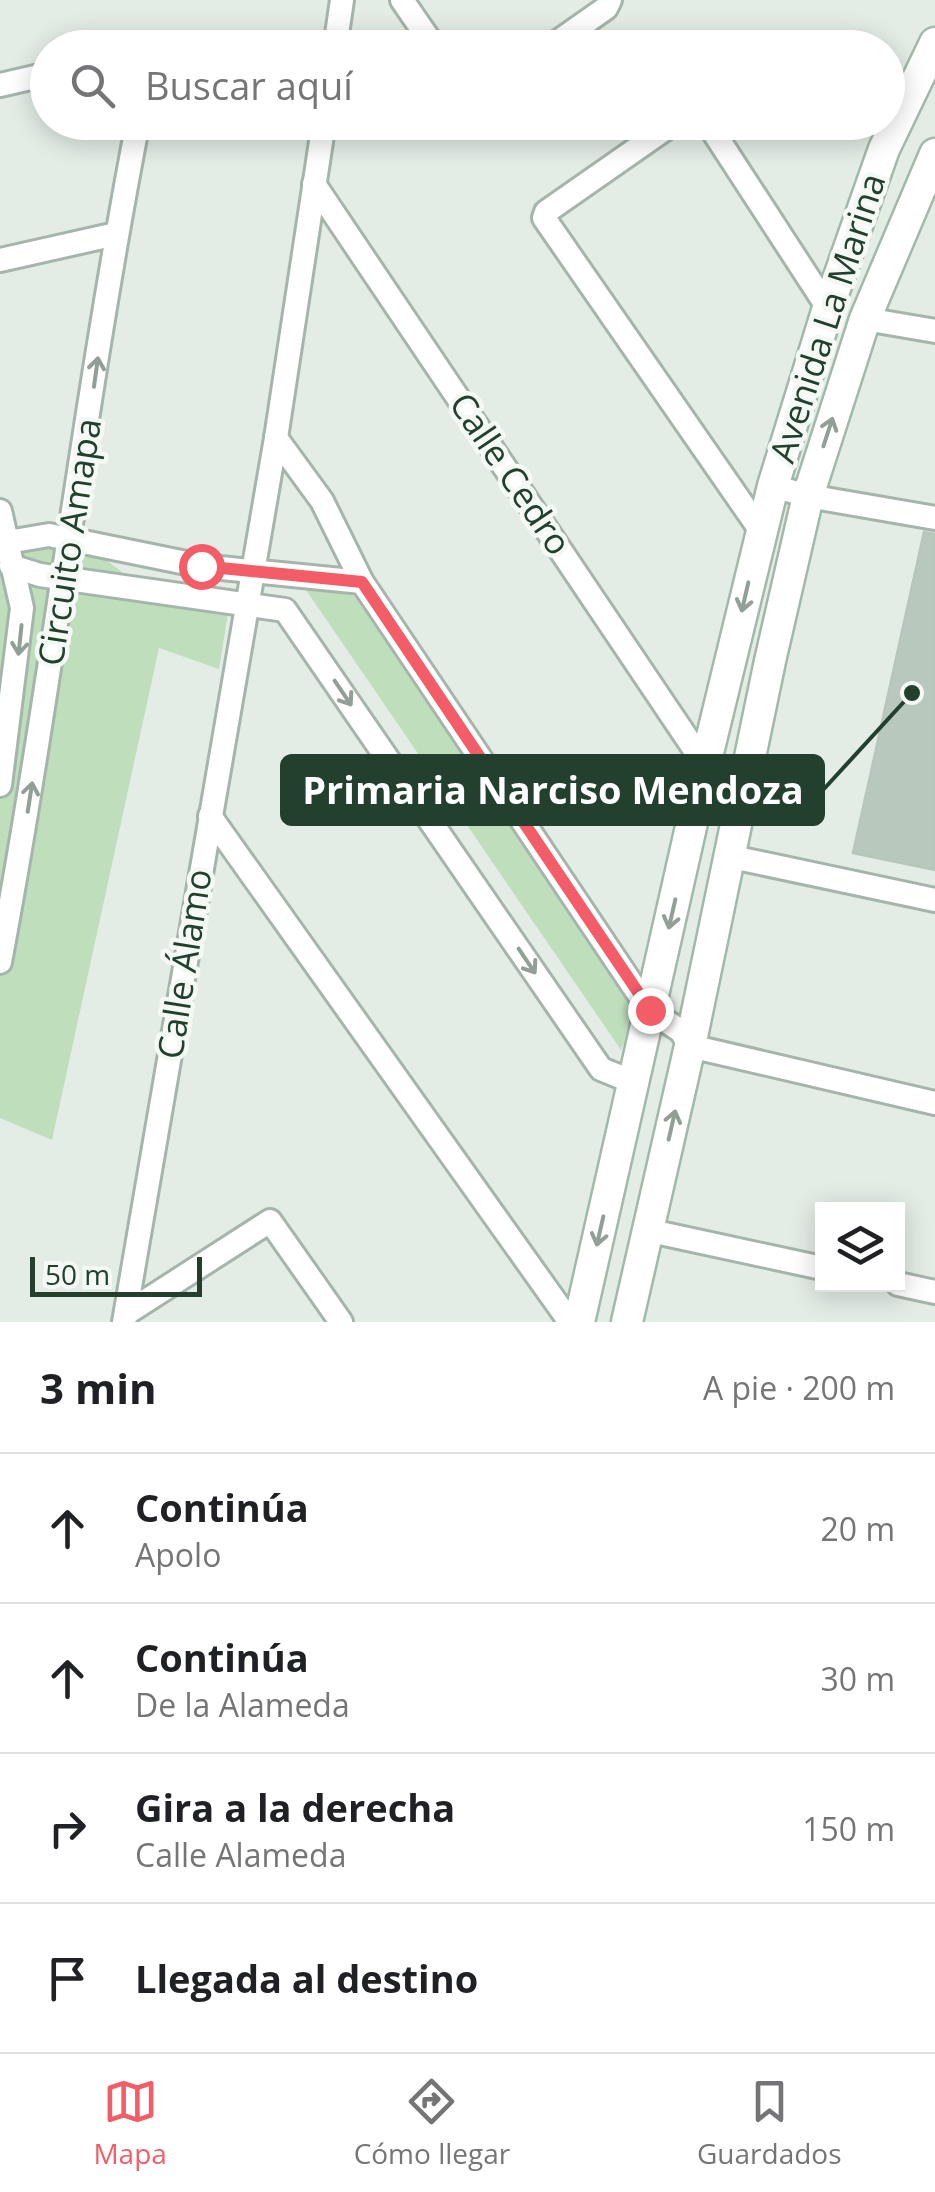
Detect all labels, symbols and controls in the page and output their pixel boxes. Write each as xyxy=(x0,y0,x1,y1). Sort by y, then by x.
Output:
search box xyxy=(30,30,905,140)
icon: search xyxy=(65,58,120,113)
text: Buscar aquí xyxy=(145,59,353,111)
street label: Avenida La Marina xyxy=(758,167,895,468)
one-way arrow xyxy=(87,356,105,389)
street label: Calle Cedro xyxy=(440,383,583,564)
street label: Circuito Amapa xyxy=(26,415,111,669)
one-way arrow xyxy=(821,417,839,449)
route start xyxy=(179,544,225,590)
one-way arrow xyxy=(735,580,753,612)
one-way arrow xyxy=(10,624,29,656)
one-way arrow xyxy=(332,679,353,707)
callout: Primaria Narciso Mendoza xyxy=(282,756,823,824)
text: Primaria Narciso Mendoza xyxy=(302,763,804,815)
one-way arrow xyxy=(21,781,39,814)
street label: Calle Álamo xyxy=(145,865,222,1062)
one-way arrow xyxy=(662,897,680,929)
one-way arrow xyxy=(516,947,537,975)
route end xyxy=(628,988,674,1034)
one-way arrow xyxy=(663,1110,682,1141)
map controls xyxy=(815,1202,905,1292)
button: layers xyxy=(815,1202,905,1292)
one-way arrow xyxy=(590,1214,608,1246)
scale bar xyxy=(30,1252,202,1296)
text: 50 m xyxy=(45,1255,110,1293)
text: 3 min xyxy=(40,1359,157,1416)
text: A pie · 200 m xyxy=(703,1366,895,1409)
text: Continúa xyxy=(135,1481,309,1533)
icon: ahead xyxy=(40,1501,95,1556)
text: 20 m xyxy=(820,1507,895,1550)
text: Apolo xyxy=(135,1533,221,1576)
text: Continúa xyxy=(135,1631,309,1683)
icon: ahead xyxy=(40,1651,95,1706)
text: 30 m xyxy=(820,1657,895,1700)
text: De la Alameda xyxy=(135,1683,350,1726)
text: Gira a la derecha xyxy=(135,1781,455,1833)
icon: right xyxy=(40,1801,95,1856)
text: 150 m xyxy=(802,1807,895,1850)
text: Calle Alameda xyxy=(135,1833,346,1876)
icon: arrive xyxy=(40,1951,95,2006)
text: Llegada al destino xyxy=(135,1952,478,2004)
tab: Mapa xyxy=(93,2074,167,2172)
tab: Cómo llegar xyxy=(354,2074,510,2172)
tab: Guardados xyxy=(697,2074,842,2172)

